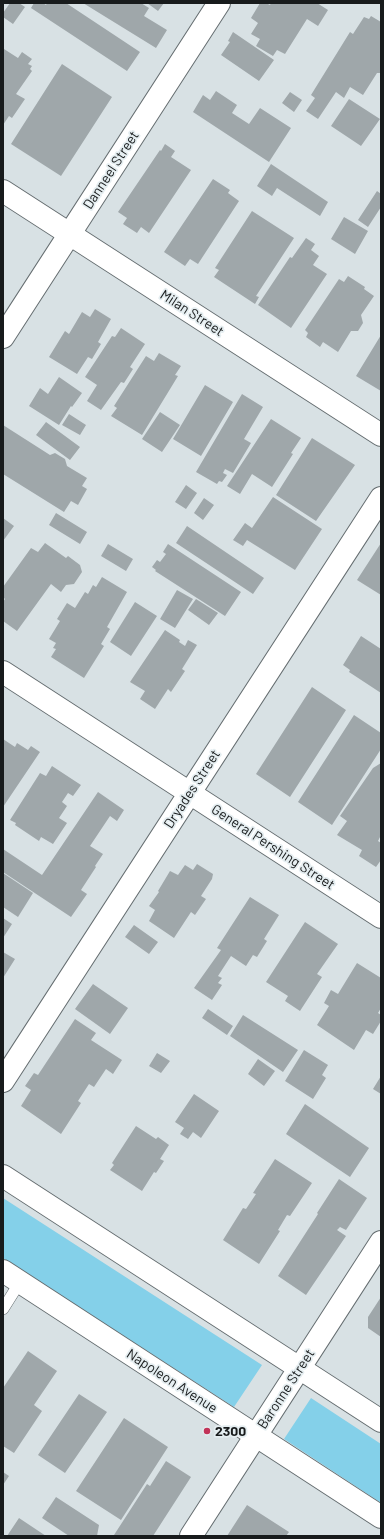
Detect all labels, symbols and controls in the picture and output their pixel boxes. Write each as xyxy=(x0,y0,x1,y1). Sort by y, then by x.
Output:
street label: Danneel Street xyxy=(79,128,143,212)
street label: Milan Street xyxy=(157,286,227,340)
street label: Dryades Street xyxy=(160,747,224,831)
street label: General Pershing Street xyxy=(208,801,338,893)
street label: Napoleon Avenue xyxy=(123,1345,221,1417)
street label: Baronne Street xyxy=(254,1346,318,1432)
place label: 2300 xyxy=(215,1423,246,1439)
marker: 2300 xyxy=(202,1426,212,1436)

